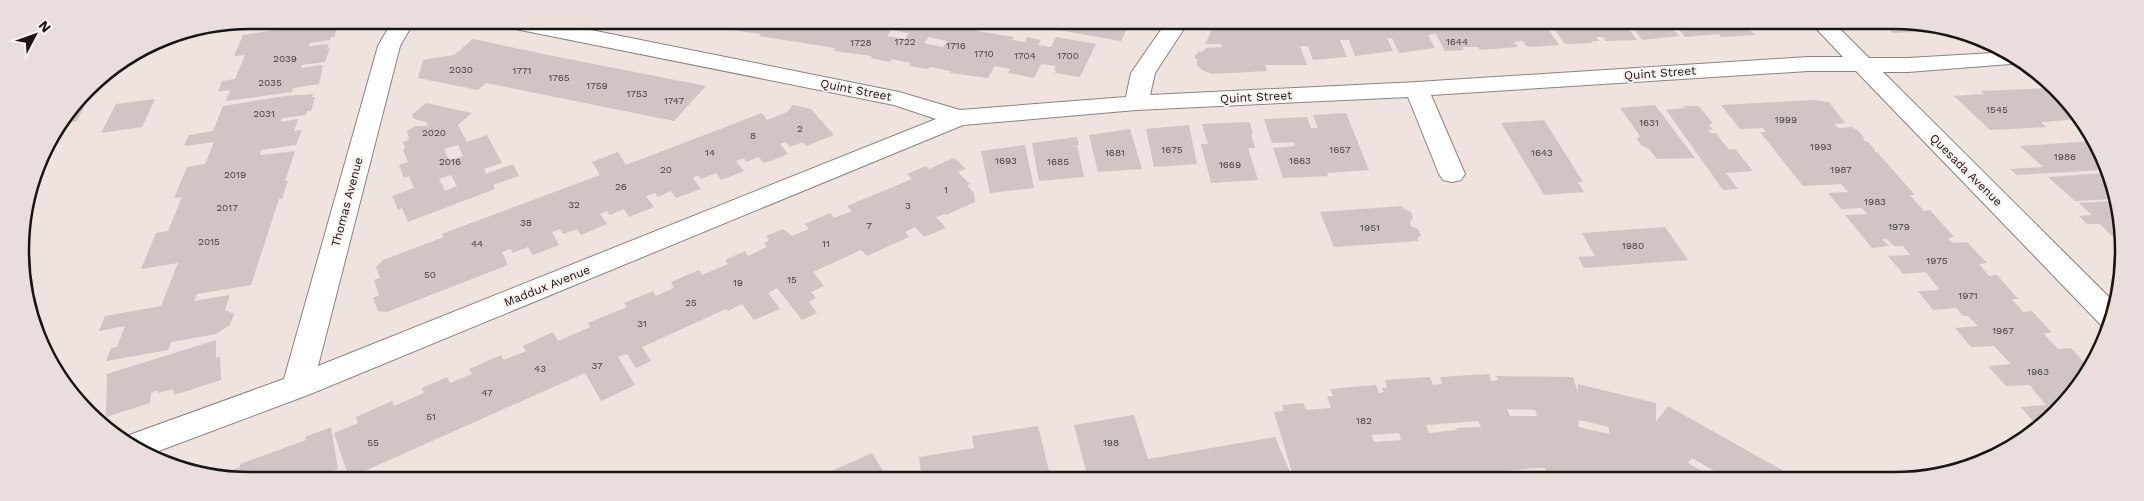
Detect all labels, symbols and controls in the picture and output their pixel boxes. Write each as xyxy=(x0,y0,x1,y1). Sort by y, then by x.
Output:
north arrow xyxy=(10,10,60,60)
text: N xyxy=(35,17,54,36)
house number: 1722 xyxy=(894,36,916,47)
house number: 1644 xyxy=(1446,36,1468,47)
house number: 1728 xyxy=(850,37,872,48)
house number: 1716 xyxy=(946,40,966,51)
house number: 1710 xyxy=(974,48,994,59)
house number: 1704 xyxy=(1014,50,1036,61)
house number: 1700 xyxy=(1057,50,1079,61)
house number: 2039 xyxy=(273,53,297,64)
street label: Quint Street xyxy=(1624,63,1696,83)
house number: 2030 xyxy=(449,64,473,75)
house number: 1771 xyxy=(512,65,532,76)
house number: 1765 xyxy=(548,72,570,83)
street label: Quint Street xyxy=(819,76,893,104)
house number: 2035 xyxy=(258,77,282,88)
house number: 1759 xyxy=(586,80,608,91)
house number: 1753 xyxy=(626,88,648,99)
street label: Quint Street xyxy=(1220,88,1292,106)
house number: 1747 xyxy=(664,95,684,106)
house number: 1545 xyxy=(1986,104,2008,115)
house number: 2031 xyxy=(253,108,275,119)
house number: 1999 xyxy=(1775,114,1797,125)
house number: 1631 xyxy=(1639,117,1659,128)
house number: 2 xyxy=(797,123,803,134)
house number: 2020 xyxy=(422,127,446,138)
house number: 8 xyxy=(750,130,756,141)
street label: Quesada Avenue xyxy=(1927,131,2005,209)
house number: 1993 xyxy=(1810,141,1832,152)
house number: 1675 xyxy=(1161,144,1183,155)
house number: 1657 xyxy=(1329,144,1351,155)
house number: 14 xyxy=(705,147,715,158)
house number: 1681 xyxy=(1105,147,1125,158)
house number: 1643 xyxy=(1531,147,1553,158)
house number: 1986 xyxy=(2054,151,2076,162)
house number: 1693 xyxy=(995,155,1017,166)
house number: 1663 xyxy=(1289,155,1311,166)
street label: Thomas Avenue xyxy=(328,156,366,248)
house number: 2016 xyxy=(439,156,461,167)
house number: 1685 xyxy=(1047,156,1069,167)
house number: 1669 xyxy=(1219,159,1241,170)
house number: 20 xyxy=(660,164,672,175)
house number: 1987 xyxy=(1830,164,1852,175)
house number: 2019 xyxy=(224,169,246,180)
house number: 26 xyxy=(615,181,627,192)
house number: 1 xyxy=(944,184,948,195)
house number: 1983 xyxy=(1864,196,1886,207)
house number: 32 xyxy=(568,199,580,210)
house number: 3 xyxy=(905,200,911,211)
house number: 2017 xyxy=(216,202,238,213)
house number: 38 xyxy=(520,217,532,228)
house number: 7 xyxy=(866,220,872,231)
house number: 1979 xyxy=(1888,221,1910,232)
house number: 1951 xyxy=(1360,222,1380,233)
house number: 2015 xyxy=(198,236,220,247)
house number: 44 xyxy=(471,238,483,249)
house number: 11 xyxy=(822,238,830,249)
house number: 1980 xyxy=(1622,240,1644,251)
house number: 1975 xyxy=(1926,255,1948,266)
street label: Maddux Avenue xyxy=(502,262,592,310)
house number: 50 xyxy=(424,269,436,280)
house number: 15 xyxy=(787,274,797,285)
house number: 19 xyxy=(733,277,743,288)
house number: 1971 xyxy=(1958,290,1978,301)
house number: 25 xyxy=(685,297,697,308)
house number: 31 xyxy=(637,318,647,329)
house number: 1967 xyxy=(1992,325,2014,336)
house number: 37 xyxy=(591,360,603,371)
house number: 43 xyxy=(534,363,546,374)
house number: 1963 xyxy=(2027,366,2049,377)
house number: 47 xyxy=(481,387,493,398)
house number: 51 xyxy=(426,411,436,422)
house number: 182 xyxy=(1356,415,1372,426)
house number: 55 xyxy=(367,437,379,448)
house number: 198 xyxy=(1103,437,1119,448)

